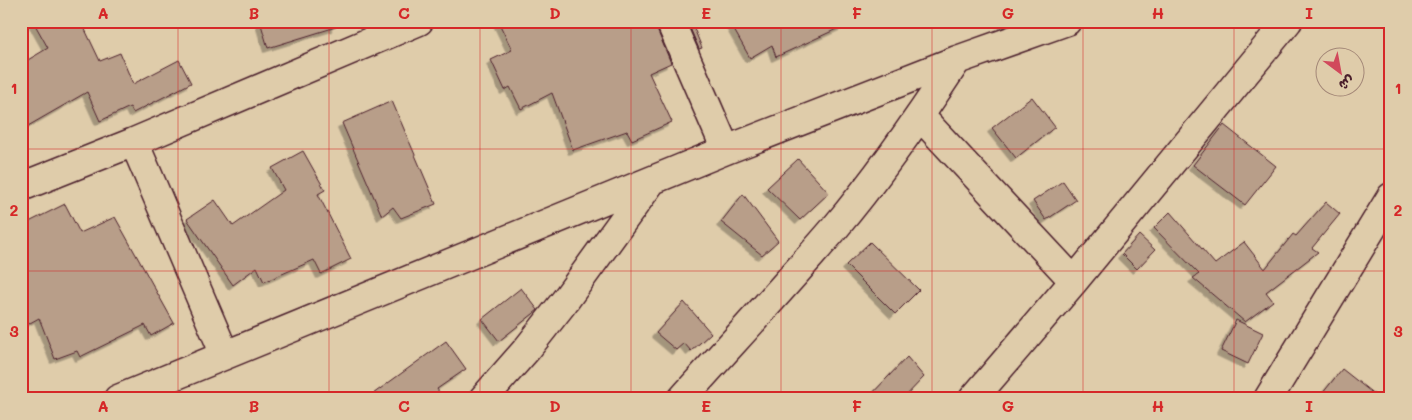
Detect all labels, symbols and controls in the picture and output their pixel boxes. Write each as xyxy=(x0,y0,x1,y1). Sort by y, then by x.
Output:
text: A xyxy=(97,2,109,23)
text: B xyxy=(249,2,259,23)
text: C xyxy=(398,2,410,23)
text: D xyxy=(549,2,561,23)
text: E xyxy=(701,2,711,23)
text: F xyxy=(852,2,862,23)
text: G xyxy=(1002,2,1014,23)
text: H xyxy=(1152,2,1164,23)
text: I xyxy=(1305,2,1313,23)
north arrow xyxy=(1314,48,1364,98)
text: ش xyxy=(1336,71,1359,96)
text: 1 xyxy=(10,77,18,98)
text: 1 xyxy=(1394,77,1402,98)
text: 2 xyxy=(10,199,19,220)
text: 2 xyxy=(1394,199,1403,220)
text: 3 xyxy=(9,320,19,341)
text: 3 xyxy=(1393,320,1403,341)
text: A xyxy=(97,395,109,416)
text: B xyxy=(249,395,259,416)
text: C xyxy=(398,395,410,416)
text: D xyxy=(549,395,561,416)
text: E xyxy=(701,395,711,416)
text: F xyxy=(852,395,862,416)
text: G xyxy=(1002,395,1014,416)
text: H xyxy=(1152,395,1164,416)
text: I xyxy=(1305,395,1313,416)

